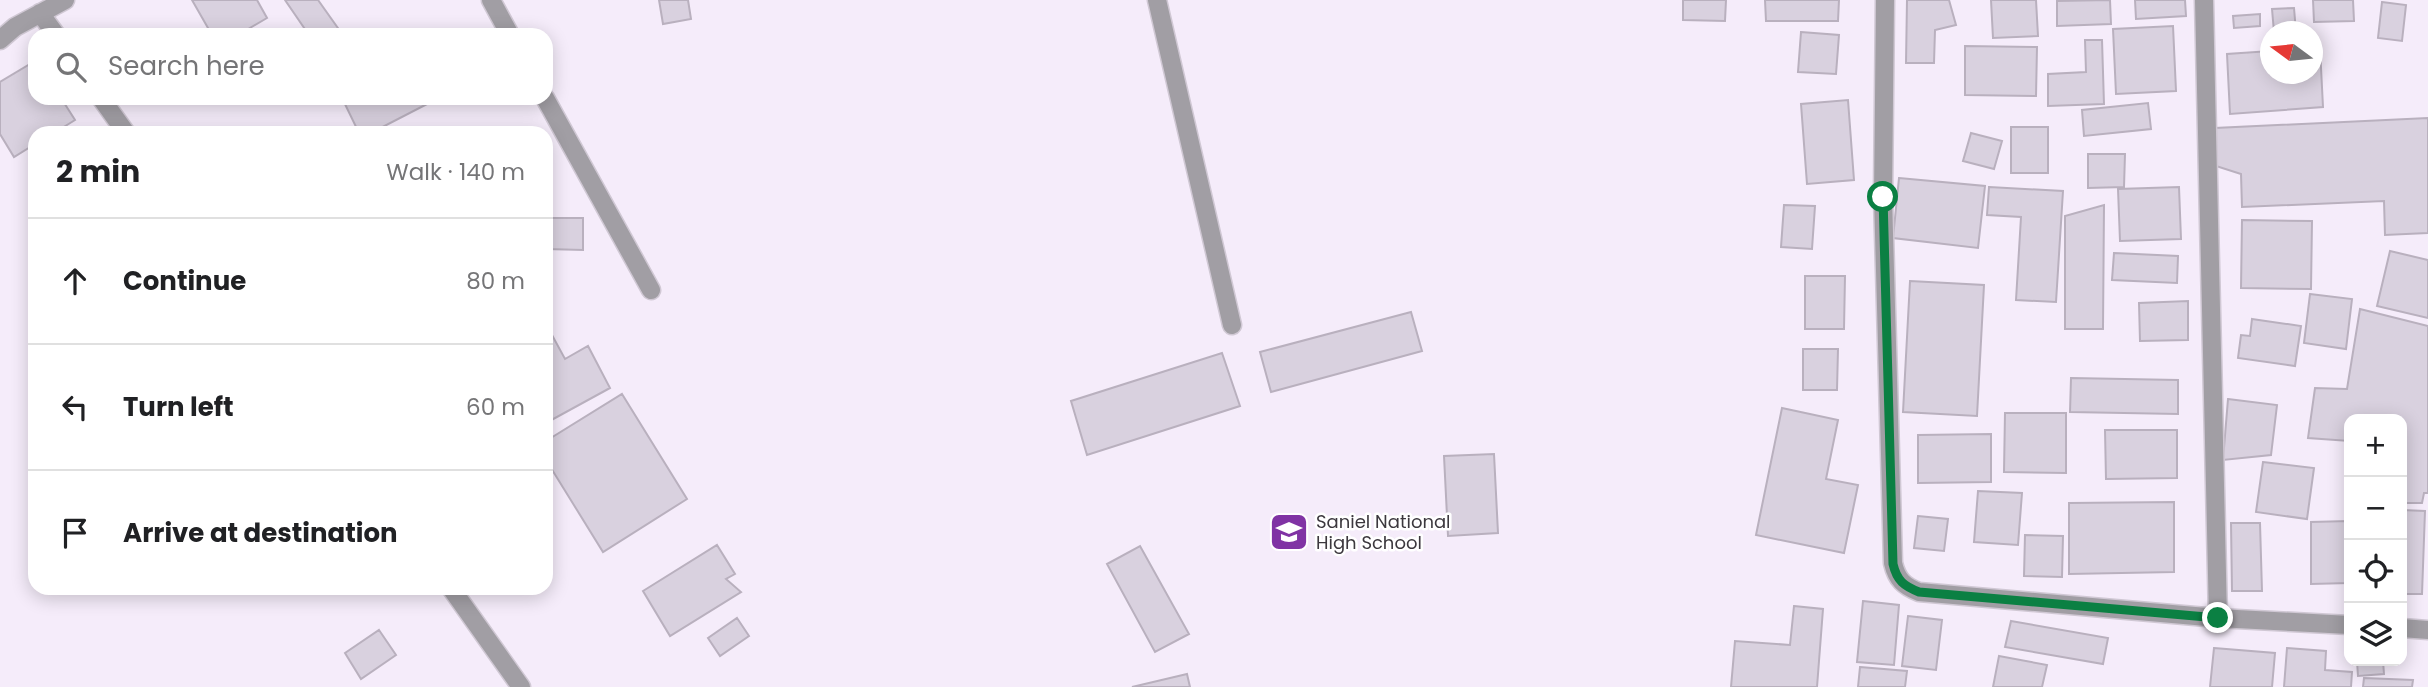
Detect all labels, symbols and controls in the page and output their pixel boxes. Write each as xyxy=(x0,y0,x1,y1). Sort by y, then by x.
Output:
north arrow xyxy=(2260,21,2323,84)
search box xyxy=(28,28,553,105)
icon: search xyxy=(52,48,90,86)
text: Search here xyxy=(108,48,265,84)
text: 2 min xyxy=(56,150,140,193)
text: Walk · 140 m xyxy=(386,156,525,188)
route start xyxy=(1867,181,1898,212)
icon: ahead xyxy=(56,262,94,300)
text: Continue xyxy=(123,263,246,299)
text: 80 m xyxy=(466,265,525,297)
icon: left xyxy=(56,388,94,426)
text: Turn left xyxy=(123,389,234,425)
text: 60 m xyxy=(466,391,525,423)
map controls xyxy=(2344,414,2407,666)
button: + xyxy=(2344,414,2407,477)
button: − xyxy=(2344,477,2407,540)
place label: Saniel National High School xyxy=(1316,509,1451,555)
school or university icon: Saniel National High School xyxy=(1268,511,1310,553)
icon: arrive xyxy=(56,514,94,552)
text: Arrive at destination xyxy=(123,515,398,551)
button: locate xyxy=(2344,540,2407,603)
route end xyxy=(2202,602,2233,633)
button: layers xyxy=(2344,603,2407,666)

